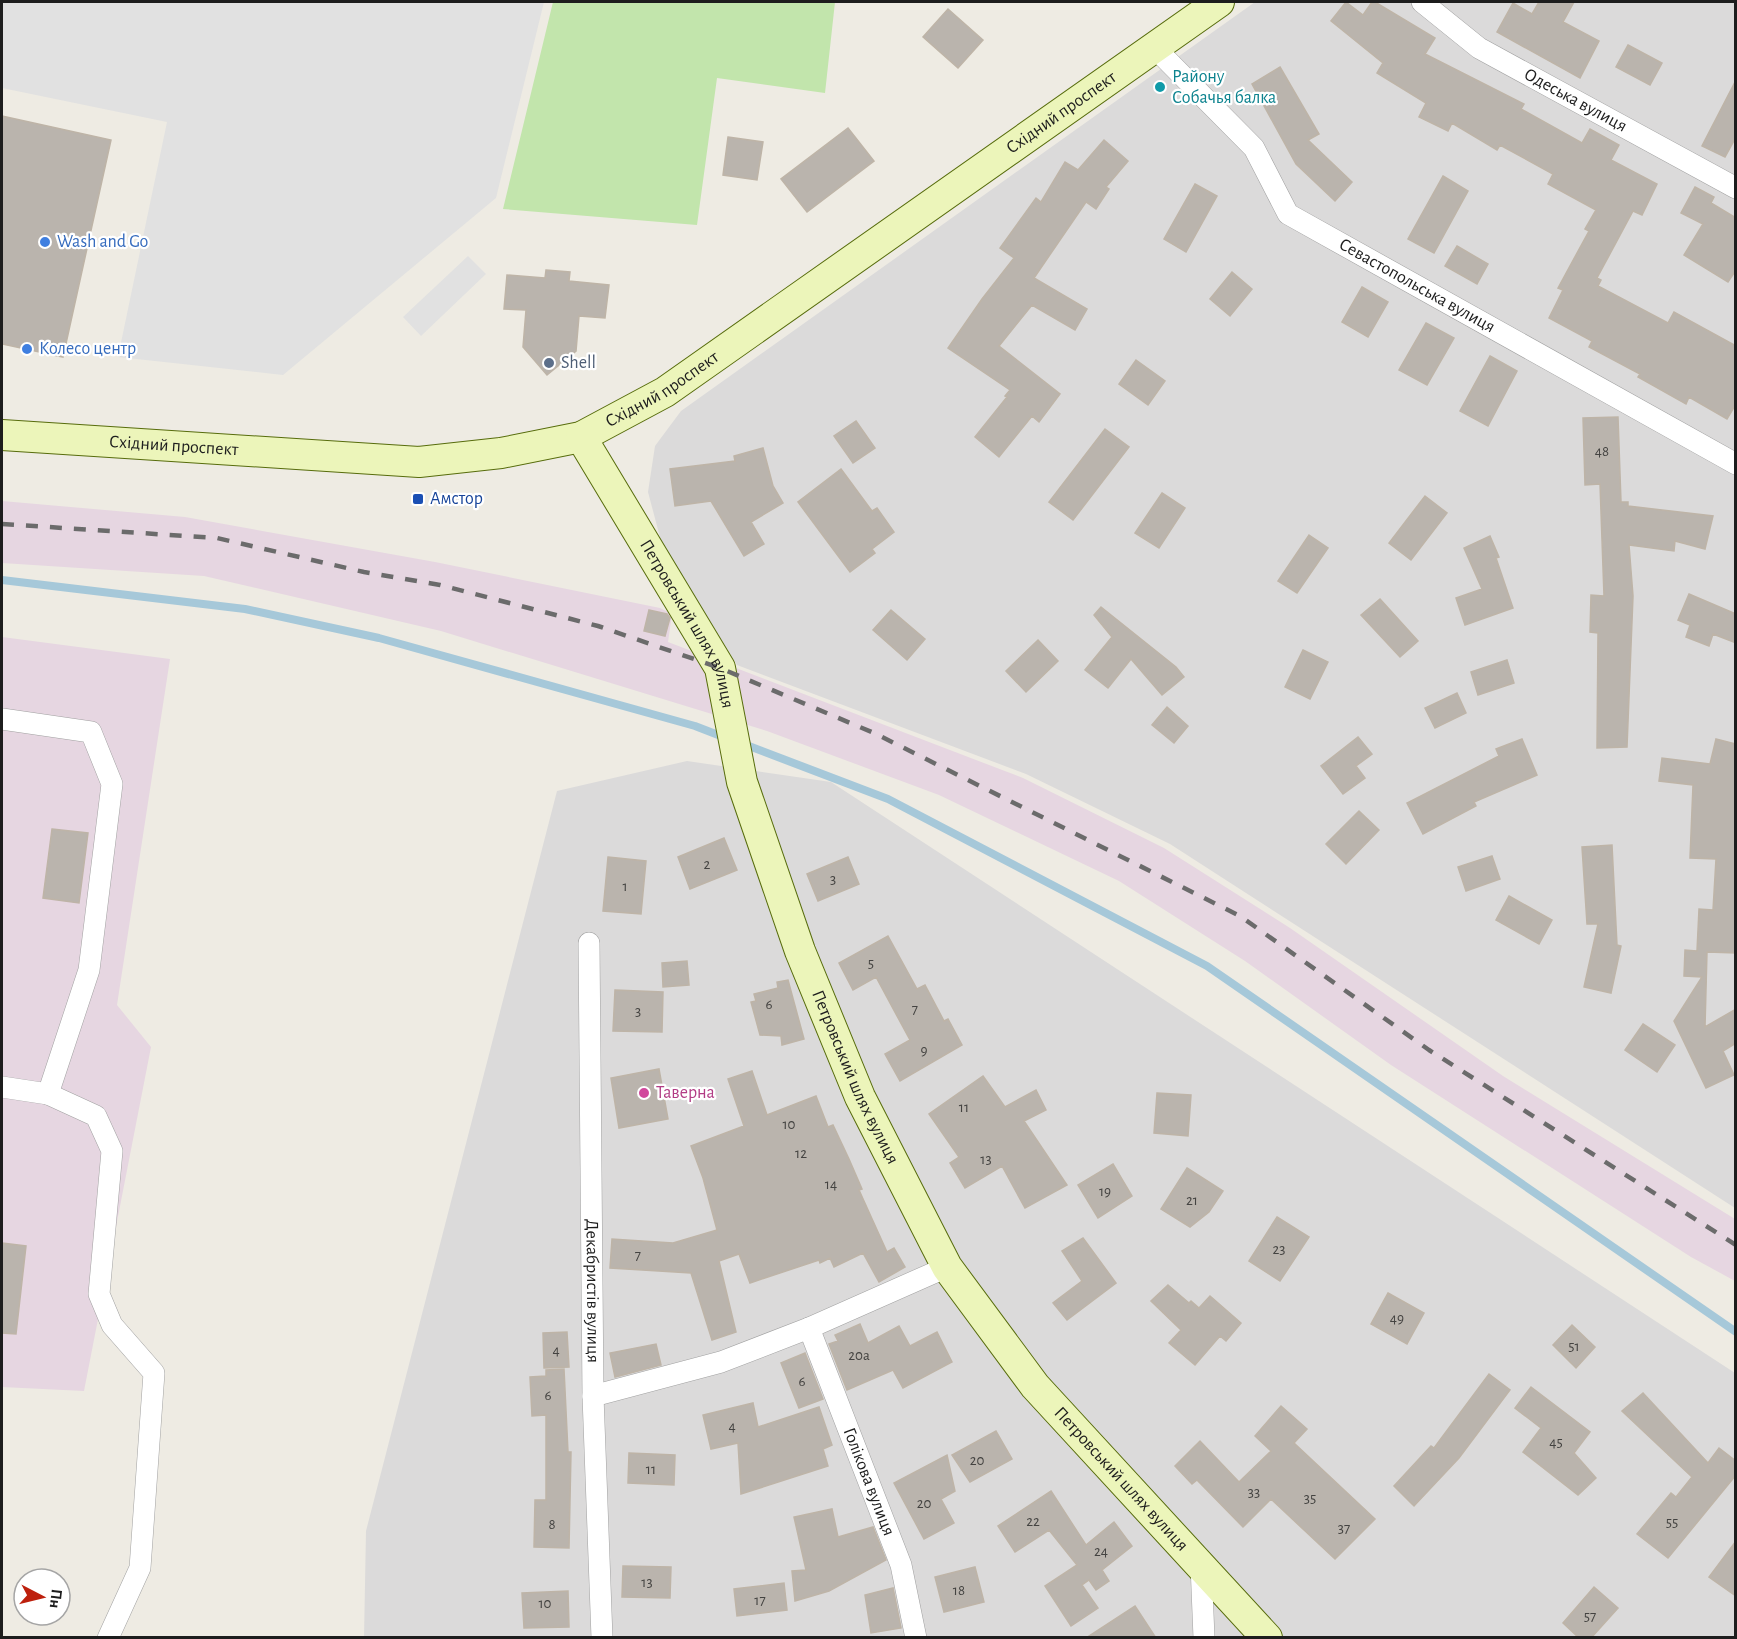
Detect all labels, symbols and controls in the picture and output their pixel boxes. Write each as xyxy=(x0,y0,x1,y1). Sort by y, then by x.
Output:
street label: Одеська вулиця xyxy=(1521,65,1630,136)
street label: Східний проспект xyxy=(1003,68,1120,158)
place label: Району Собачья балка xyxy=(1172,68,1276,107)
marker: Району Собачья балка xyxy=(1153,80,1167,94)
place label: Wash and Go xyxy=(57,233,149,251)
marker: Wash and Go xyxy=(38,235,52,249)
street label: Севастопольська вулиця xyxy=(1336,235,1498,337)
place label: Колесо центр xyxy=(39,340,136,358)
marker: Колесо центр xyxy=(20,342,34,356)
street label: Східний проспект xyxy=(603,348,723,431)
place label: Shell xyxy=(561,354,596,372)
marker: Shell xyxy=(542,356,556,370)
street label: Східний проспект xyxy=(108,433,239,459)
house number: 48 xyxy=(1595,444,1609,459)
place label: Амстор xyxy=(430,490,483,508)
marker: Амстор xyxy=(411,492,425,506)
street label: Петровський шлях вулиця xyxy=(636,537,737,710)
house number: 2 xyxy=(704,857,711,872)
house number: 3 xyxy=(830,872,836,887)
house number: 1 xyxy=(622,879,628,894)
house number: 5 xyxy=(868,956,874,971)
street label: Петровський шлях вулиця xyxy=(808,988,902,1167)
house number: 6 xyxy=(765,997,773,1012)
house number: 7 xyxy=(912,1002,918,1017)
house number: 3 xyxy=(635,1004,641,1019)
house number: 9 xyxy=(920,1043,928,1058)
place label: Таверна xyxy=(656,1084,715,1102)
marker: Таверна xyxy=(637,1086,651,1100)
house number: 11 xyxy=(959,1100,969,1115)
house number: 10 xyxy=(782,1117,796,1132)
house number: 12 xyxy=(795,1146,807,1161)
house number: 13 xyxy=(980,1152,992,1167)
house number: 14 xyxy=(825,1177,837,1192)
house number: 19 xyxy=(1099,1184,1111,1199)
house number: 21 xyxy=(1186,1193,1198,1208)
street label: Декабристів вулиця xyxy=(582,1219,602,1363)
house number: 23 xyxy=(1272,1242,1286,1257)
house number: 7 xyxy=(635,1248,641,1263)
house number: 49 xyxy=(1390,1311,1404,1326)
house number: 51 xyxy=(1568,1339,1580,1354)
house number: 4 xyxy=(552,1343,560,1358)
house number: 20а xyxy=(848,1348,870,1363)
house number: 6 xyxy=(798,1374,806,1389)
house number: 6 xyxy=(544,1388,552,1403)
street label: Петровський шлях вулиця xyxy=(1050,1404,1191,1555)
house number: 4 xyxy=(728,1419,736,1434)
street label: Голікова вулиця xyxy=(840,1425,898,1538)
house number: 45 xyxy=(1549,1435,1563,1450)
house number: 20 xyxy=(970,1453,984,1468)
house number: 11 xyxy=(646,1462,656,1477)
house number: 33 xyxy=(1248,1485,1260,1500)
house number: 35 xyxy=(1304,1491,1316,1506)
house number: 20 xyxy=(917,1496,931,1511)
house number: 22 xyxy=(1026,1514,1040,1529)
house number: 55 xyxy=(1666,1515,1678,1530)
house number: 8 xyxy=(548,1517,556,1532)
house number: 37 xyxy=(1338,1521,1350,1536)
house number: 24 xyxy=(1094,1544,1108,1559)
north arrow xyxy=(12,1567,72,1627)
house number: 13 xyxy=(641,1575,653,1590)
house number: 18 xyxy=(953,1583,965,1598)
text: Пн xyxy=(47,1588,65,1609)
house number: 17 xyxy=(754,1593,766,1608)
house number: 10 xyxy=(538,1596,552,1611)
house number: 57 xyxy=(1584,1609,1596,1624)

